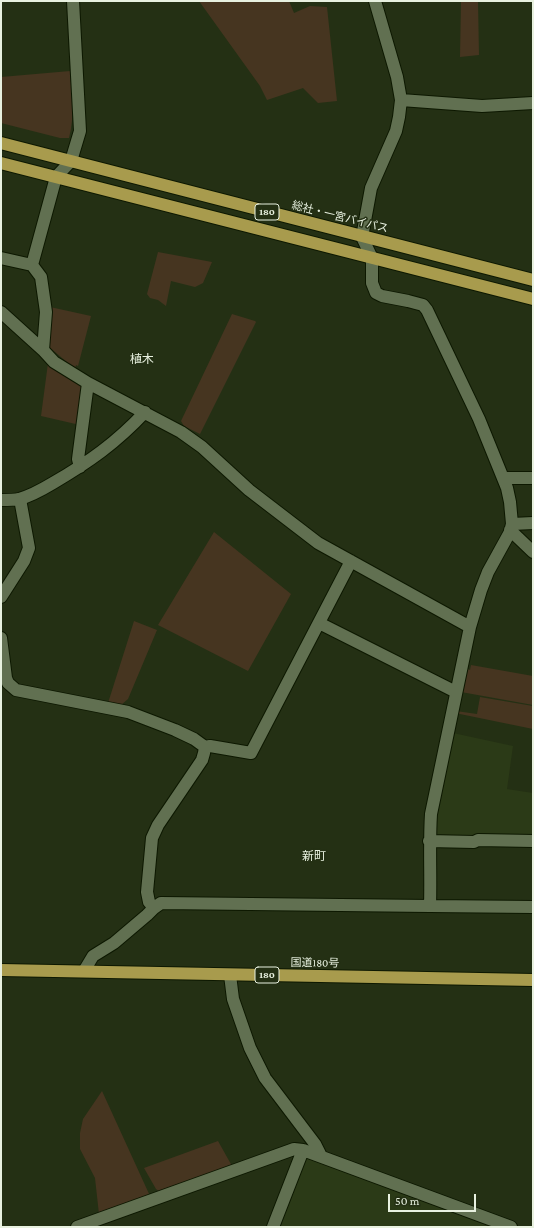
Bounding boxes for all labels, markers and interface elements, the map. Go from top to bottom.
street label: 総社・一宮バイパス [290,199,390,235]
road number: 180 [255,204,279,220]
district label: 植木 [130,352,154,366]
district label: 新町 [302,849,326,863]
street label: 国道180号 [290,956,340,970]
road number: 180 [255,967,279,983]
scale bar [390,1186,478,1212]
text: 50 m [395,1194,419,1208]

